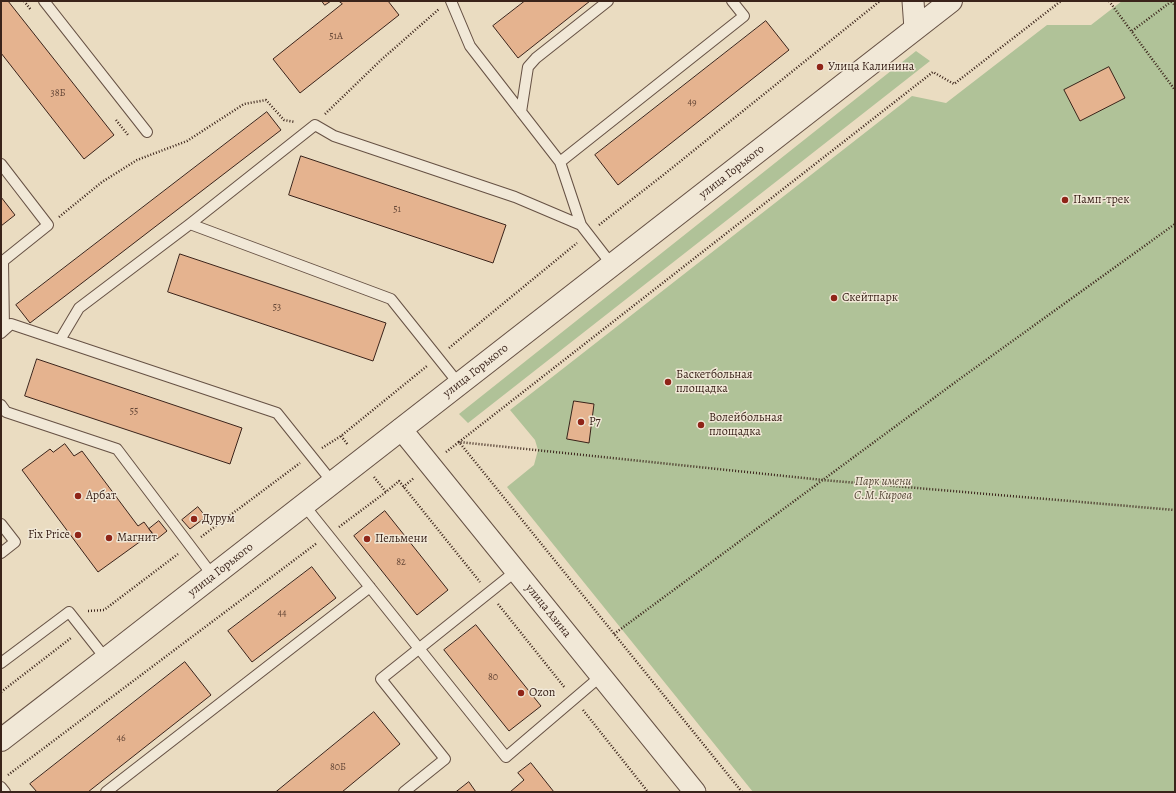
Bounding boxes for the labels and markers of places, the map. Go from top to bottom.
place label: Улица Калинина [828,60,914,74]
marker: Улица Калинина [815,62,825,72]
place label: Памп-трек [1073,193,1130,207]
marker: Памп-трек [1060,195,1070,205]
place label: Скейтпарк [842,291,898,305]
marker: Скейтпарк [829,293,839,303]
place label: Баскетбольная площадка [676,368,753,396]
marker: Баскетбольная площадка [663,377,673,387]
place label: Волейбольная площадка [709,411,782,439]
place label: Р7 [589,415,601,429]
marker: Р7 [576,417,586,427]
marker: Волейбольная площадка [696,420,706,430]
place label: Арбат [86,489,116,503]
marker: Арбат [73,491,83,501]
place label: Дурум [202,512,235,526]
marker: Дурум [189,514,199,524]
place label: Fix Price [28,528,70,542]
marker: Fix Price [73,530,83,540]
place label: Магнит [117,531,157,545]
place label: Пельмени [375,532,427,546]
marker: Магнит [104,533,114,543]
marker: Пельмени [362,534,372,544]
place label: Ozon [529,686,555,700]
marker: Ozon [516,688,526,698]

